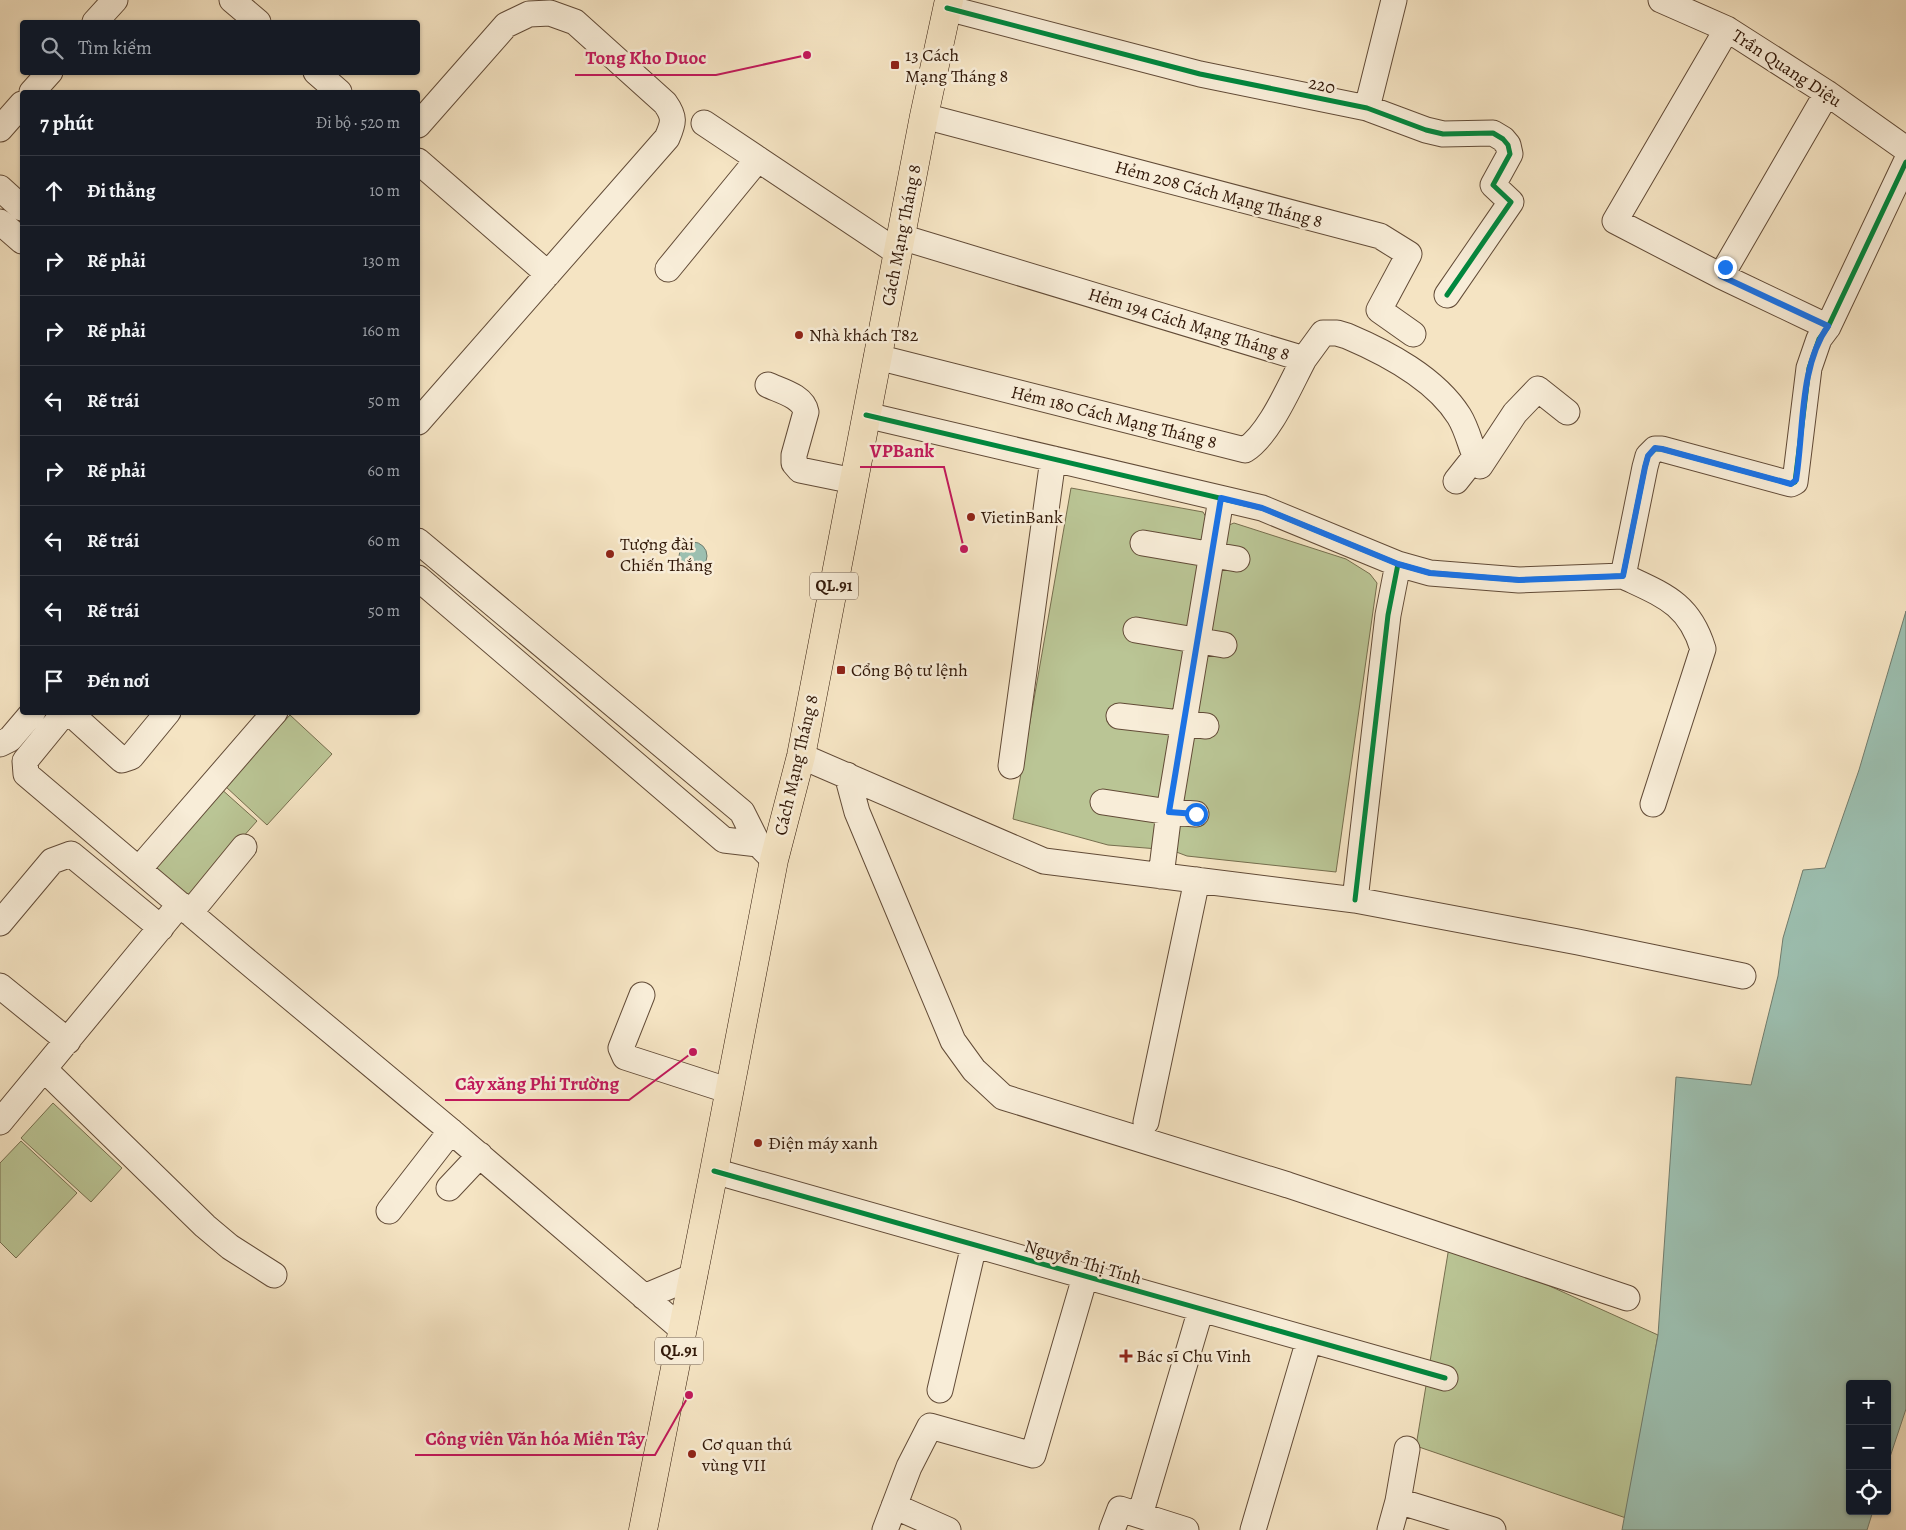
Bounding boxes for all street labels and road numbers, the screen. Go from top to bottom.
street label: Trần Quang Diệu [1727,23,1847,113]
street label: 220 [1306,70,1338,100]
street label: Hẻm 208 Cách Mạng Tháng 8 [1113,155,1325,233]
street label: Cách Mạng Tháng 8 [876,162,926,308]
street label: Hẻm 194 Cách Mạng Tháng 8 [1085,282,1293,366]
street label: Hẻm 180 Cách Mạng Tháng 8 [1008,380,1220,454]
road number: QL.91 [810,572,858,600]
street label: Cách Mạng Tháng 8 [768,692,824,838]
street label: Nguyễn Thị Tính [1022,1234,1145,1290]
road number: QL.91 [655,1338,703,1364]

